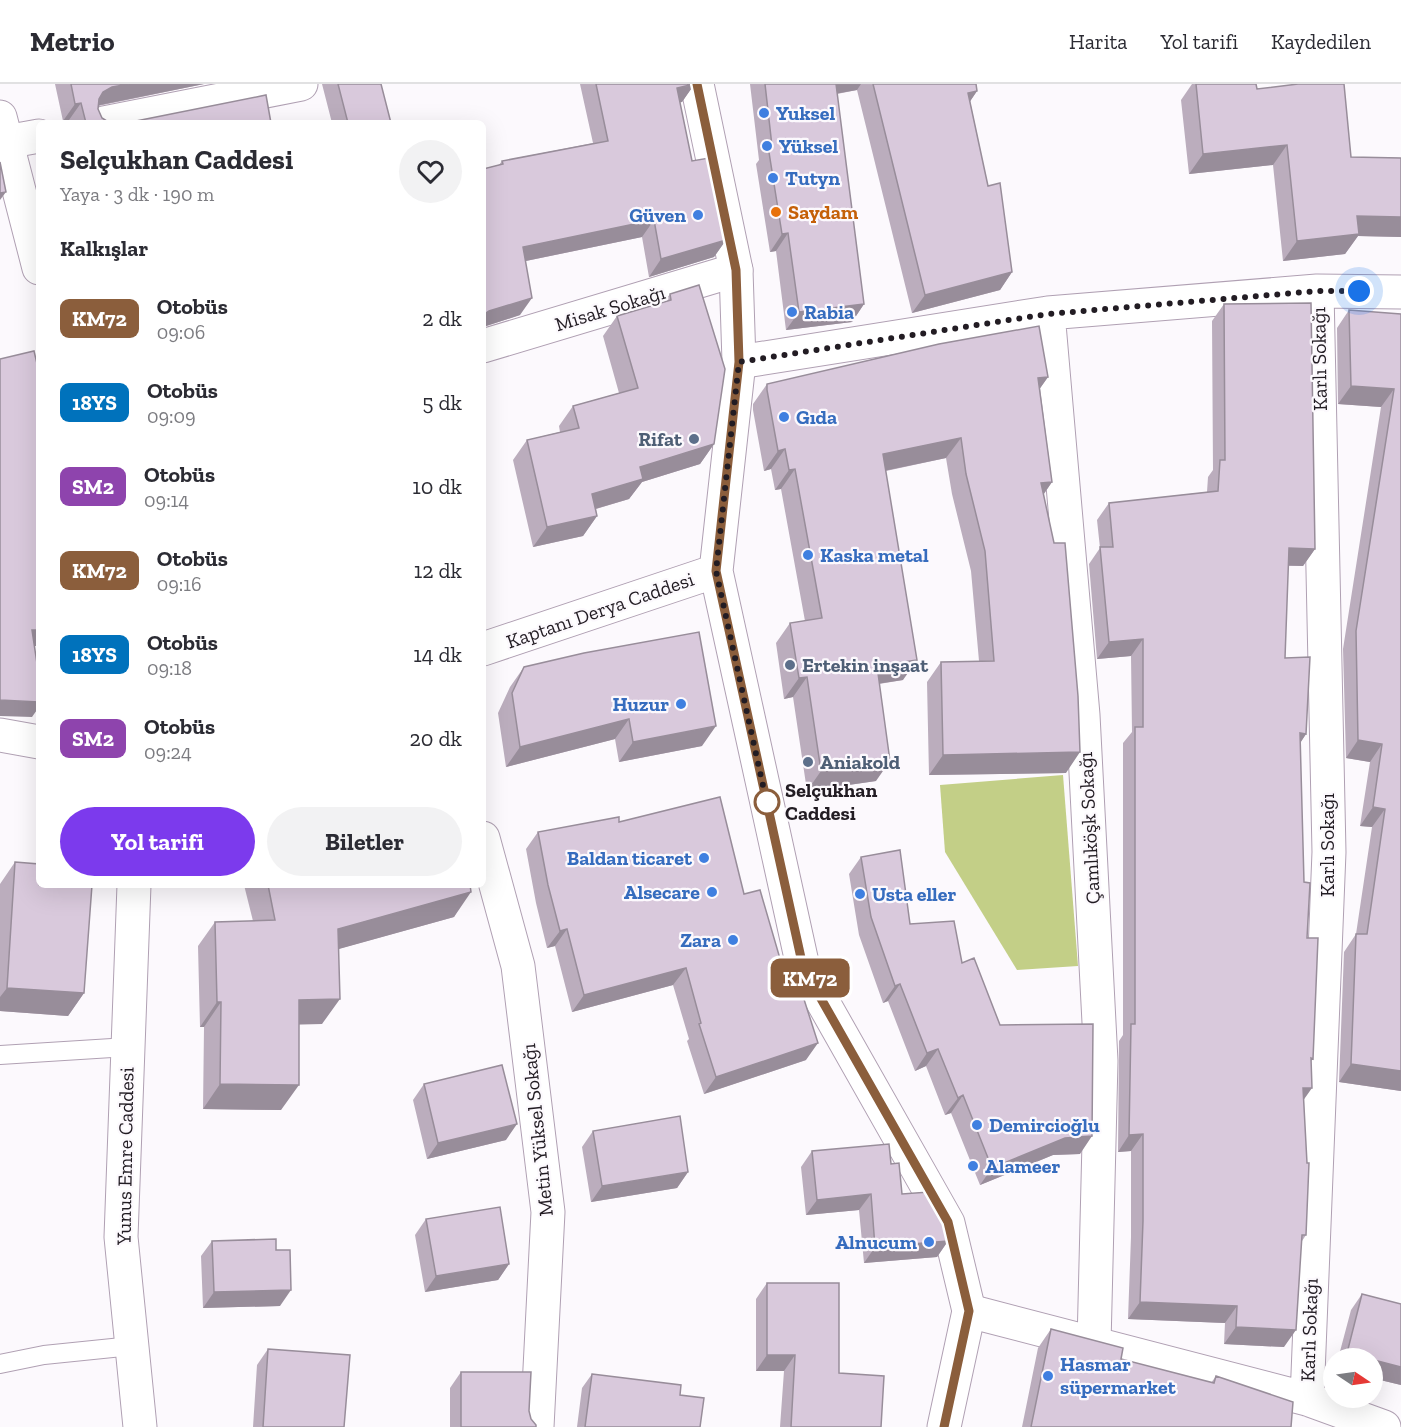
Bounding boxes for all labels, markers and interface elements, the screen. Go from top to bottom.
text: Metrio [30,25,115,58]
text: Harita [1069,29,1127,54]
text: Yol tarifi [1160,29,1238,54]
text: Kaydedilen [1271,29,1371,54]
place label: Yuksel [776,101,835,125]
marker: Yuksel [757,106,771,120]
place label: Yüksel [779,134,838,158]
marker: Yüksel [760,139,774,153]
button: heart [399,140,462,203]
text: Selçukhan Caddesi [60,143,293,176]
place label: Tutyn [785,166,840,190]
marker: Tutyn [766,171,780,185]
text: Yaya · 3 dk · 190 m [60,182,214,206]
place label: Saydam [788,200,859,224]
place label: Güven [629,203,686,227]
marker: Saydam [769,205,783,219]
marker: Güven [691,208,705,222]
text: Kalkışlar [60,235,148,262]
your location [1344,276,1374,306]
street label: Misak Sokağı [552,280,668,336]
text: Otobüs [157,293,228,320]
place label: Rabia [804,300,854,324]
text: 2 dk [422,305,462,332]
marker: Rabia [785,305,799,319]
text: KM72 [72,306,127,331]
street label: Karlı Sokağı [1306,307,1332,411]
text: 09:06 [157,320,206,344]
text: Otobüs [147,377,218,404]
text: 5 dk [422,389,462,416]
text: 18YS [72,390,117,415]
text: 09:09 [147,404,196,428]
place label: Gıda [796,405,837,429]
marker: Gıda [777,410,791,424]
place label: Rifat [638,427,683,451]
marker: Rifat [687,432,701,446]
text: Otobüs [144,461,215,488]
text: 10 dk [412,473,462,500]
text: SM2 [72,474,114,499]
text: 09:14 [144,488,189,512]
place label: Kaska metal [820,543,929,567]
text: Otobüs [157,545,228,572]
marker: Kaska metal [801,548,815,562]
text: 12 dk [414,557,462,584]
text: KM72 [72,558,127,583]
street label: Kaptanı Derya Caddesi [503,566,697,653]
text: 09:16 [157,572,202,596]
text: Otobüs [147,629,218,656]
text: 14 dk [413,641,462,668]
text: 18YS [72,642,117,667]
place label: Ertekin inşaat [802,653,929,677]
text: 09:18 [147,656,192,680]
marker: Ertekin inşaat [783,658,797,672]
place label: Huzur [612,692,669,716]
marker: Huzur [674,697,688,711]
text: Otobüs [144,713,215,740]
text: 20 dk [409,725,462,752]
text: SM2 [72,726,114,751]
text: 09:24 [144,740,192,764]
place label: Aniakold [820,750,901,774]
street label: Çamlıköşk Sokağı [1073,751,1105,905]
marker: Aniakold [801,755,815,769]
place label: Selçukhan Caddesi [785,778,877,825]
marker: Selçukhan Caddesi [754,789,780,815]
street label: Karlı Sokağı [1315,793,1339,897]
button: Yol tarifi [60,807,255,876]
button: Biletler [267,807,462,876]
place label: Baldan ticaret [567,846,693,870]
marker: Baldan ticaret [697,851,711,865]
place label: Alsecare [624,880,700,904]
place label: Usta eller [872,882,956,906]
marker: Alsecare [705,885,719,899]
marker: Usta eller [853,887,867,901]
place label: Zara [680,928,721,952]
marker: Zara [726,933,740,947]
line badge: KM72 [768,958,852,998]
text: KM72 [783,966,837,991]
street label: Metin Yüksel Sokağı [516,1042,558,1217]
street label: Yunus Emre Caddesi [111,1066,139,1246]
place label: Demircioğlu [989,1113,1100,1137]
marker: Demircioğlu [970,1118,984,1132]
place label: Alameer [985,1154,1060,1178]
marker: Alameer [966,1159,980,1173]
place label: Alnucum [835,1230,917,1254]
marker: Alnucum [922,1235,936,1249]
street label: Karlı Sokağı [1295,1277,1323,1382]
north arrow [1323,1348,1383,1408]
map controls [1323,1348,1383,1408]
place label: Hasmar süpermarket [1060,1352,1177,1399]
marker: Hasmar süpermarket [1041,1369,1055,1383]

